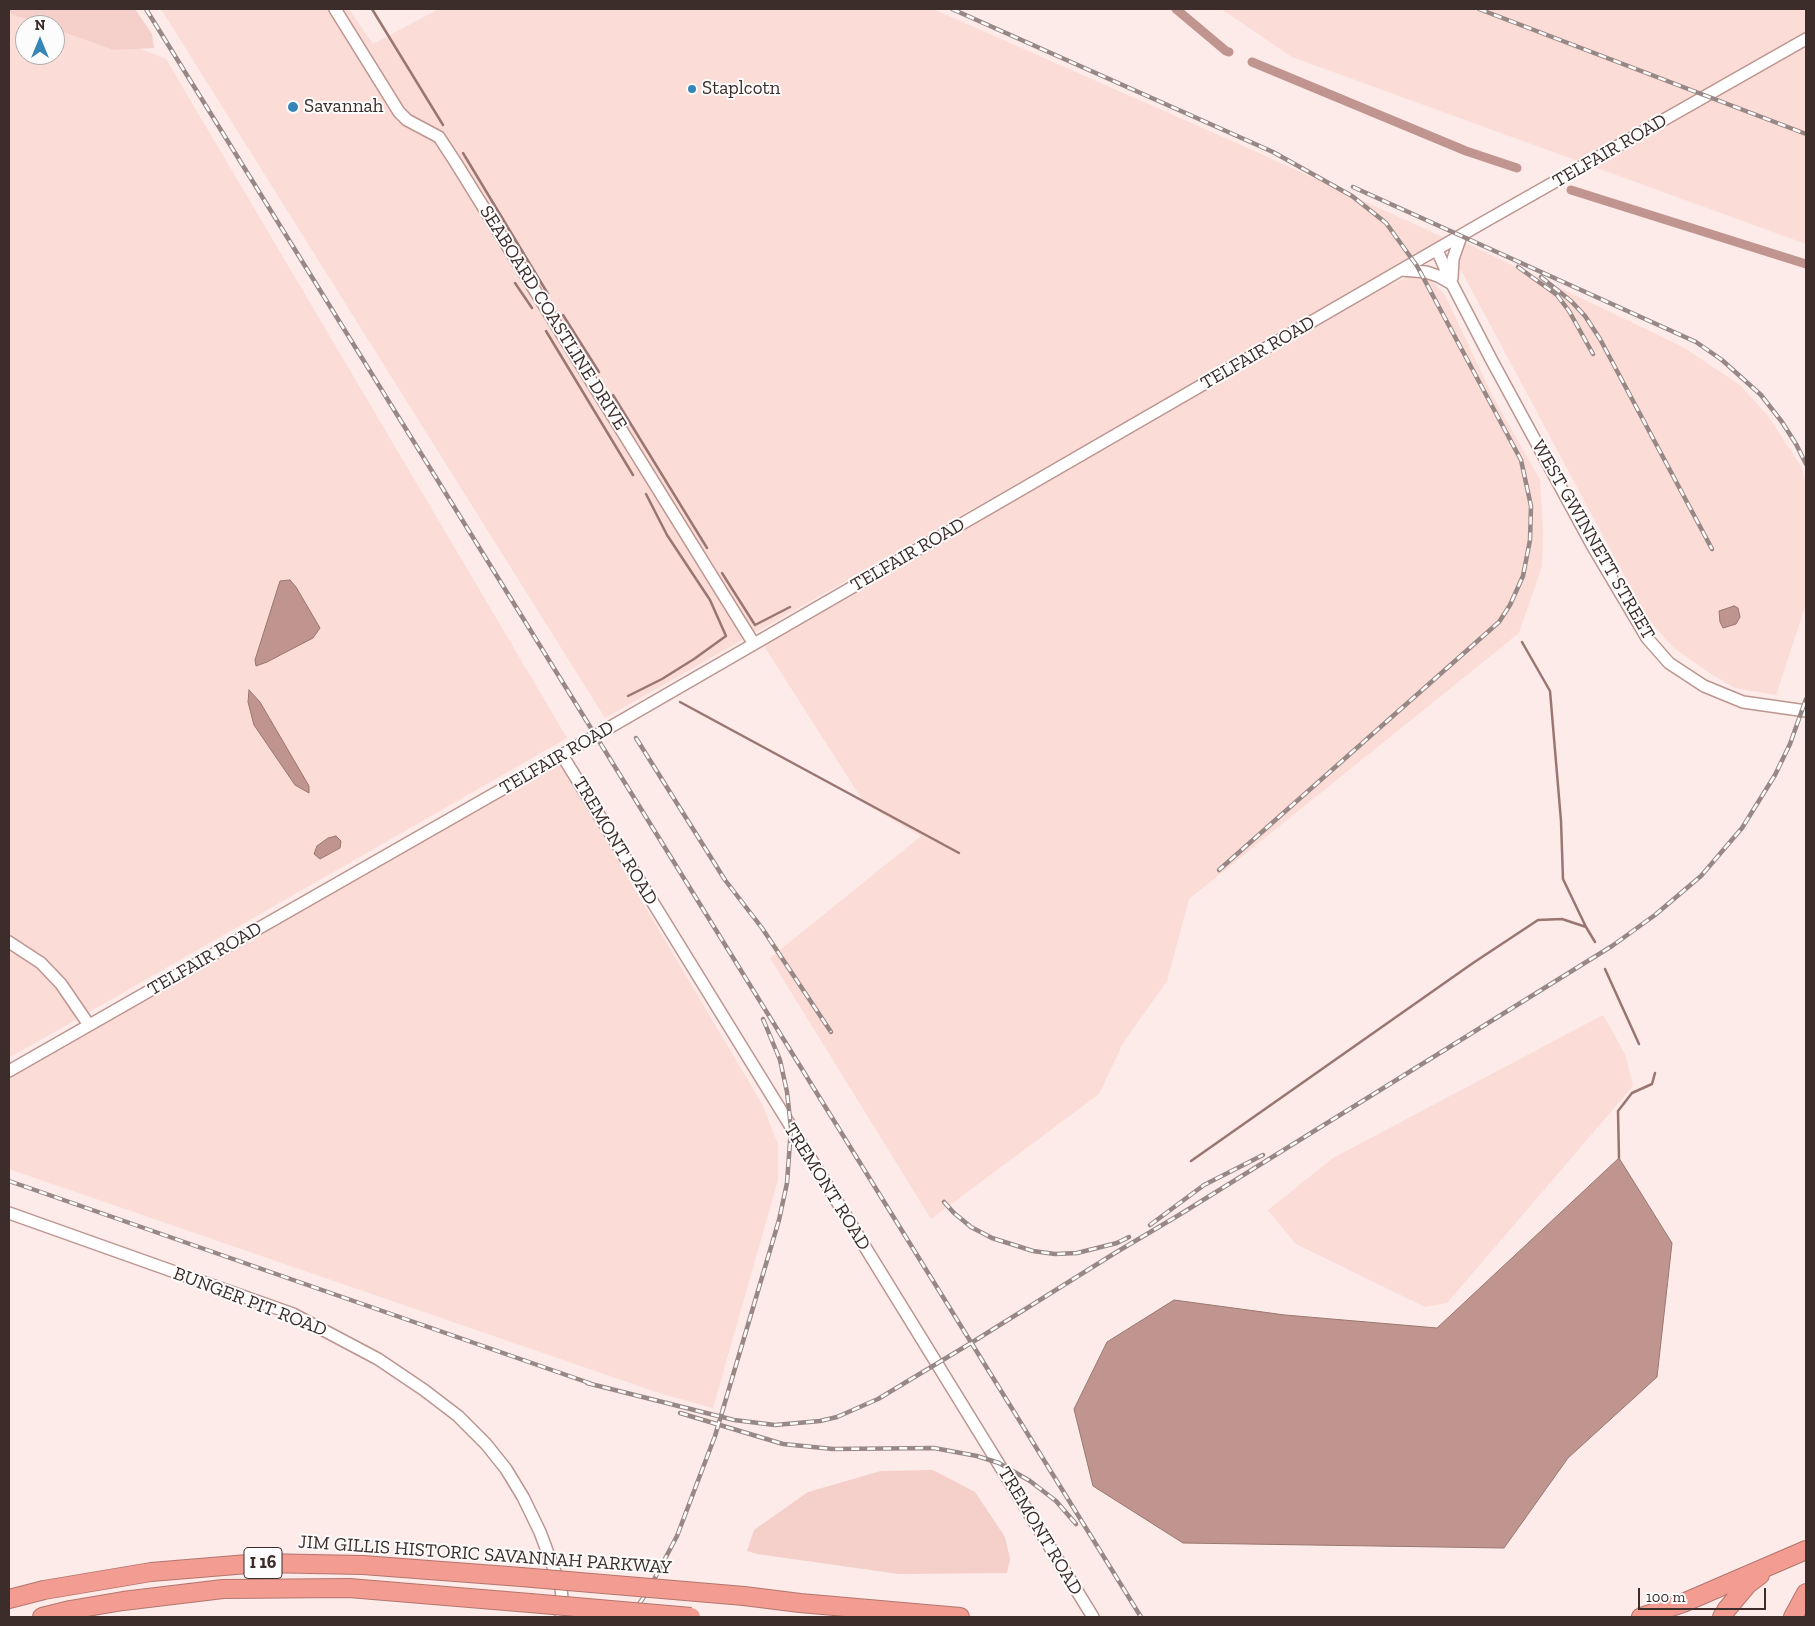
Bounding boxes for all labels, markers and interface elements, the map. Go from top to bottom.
north arrow [15,15,65,65]
text: N [35,17,45,34]
place label: Staplcotn [702,78,780,100]
marker: Staplcotn [686,83,698,95]
place label: Savannah [304,96,383,118]
marker: Savannah [286,100,300,114]
street label: TELFAIR ROAD [1549,109,1671,193]
street label: SEABOARD COASTLINE DRIVE [474,202,632,434]
street label: TELFAIR ROAD [1197,311,1319,395]
street label: WEST GWINNETT STREET [1526,436,1660,644]
street label: TELFAIR ROAD [847,513,969,597]
street label: TELFAIR ROAD [496,716,618,800]
street label: TREMONT ROAD [568,773,662,909]
street label: TELFAIR ROAD [144,917,266,1001]
street label: TREMONT ROAD [779,1119,875,1255]
street label: BUNGER PIT ROAD [170,1262,330,1342]
street label: TREMONT ROAD [993,1463,1087,1599]
street label: JIM GILLIS HISTORIC SAVANNAH PARKWAY [297,1531,673,1579]
road number: I 16 [244,1548,282,1579]
scale bar [1640,1578,1768,1610]
text: 100 m [1646,1588,1685,1606]

